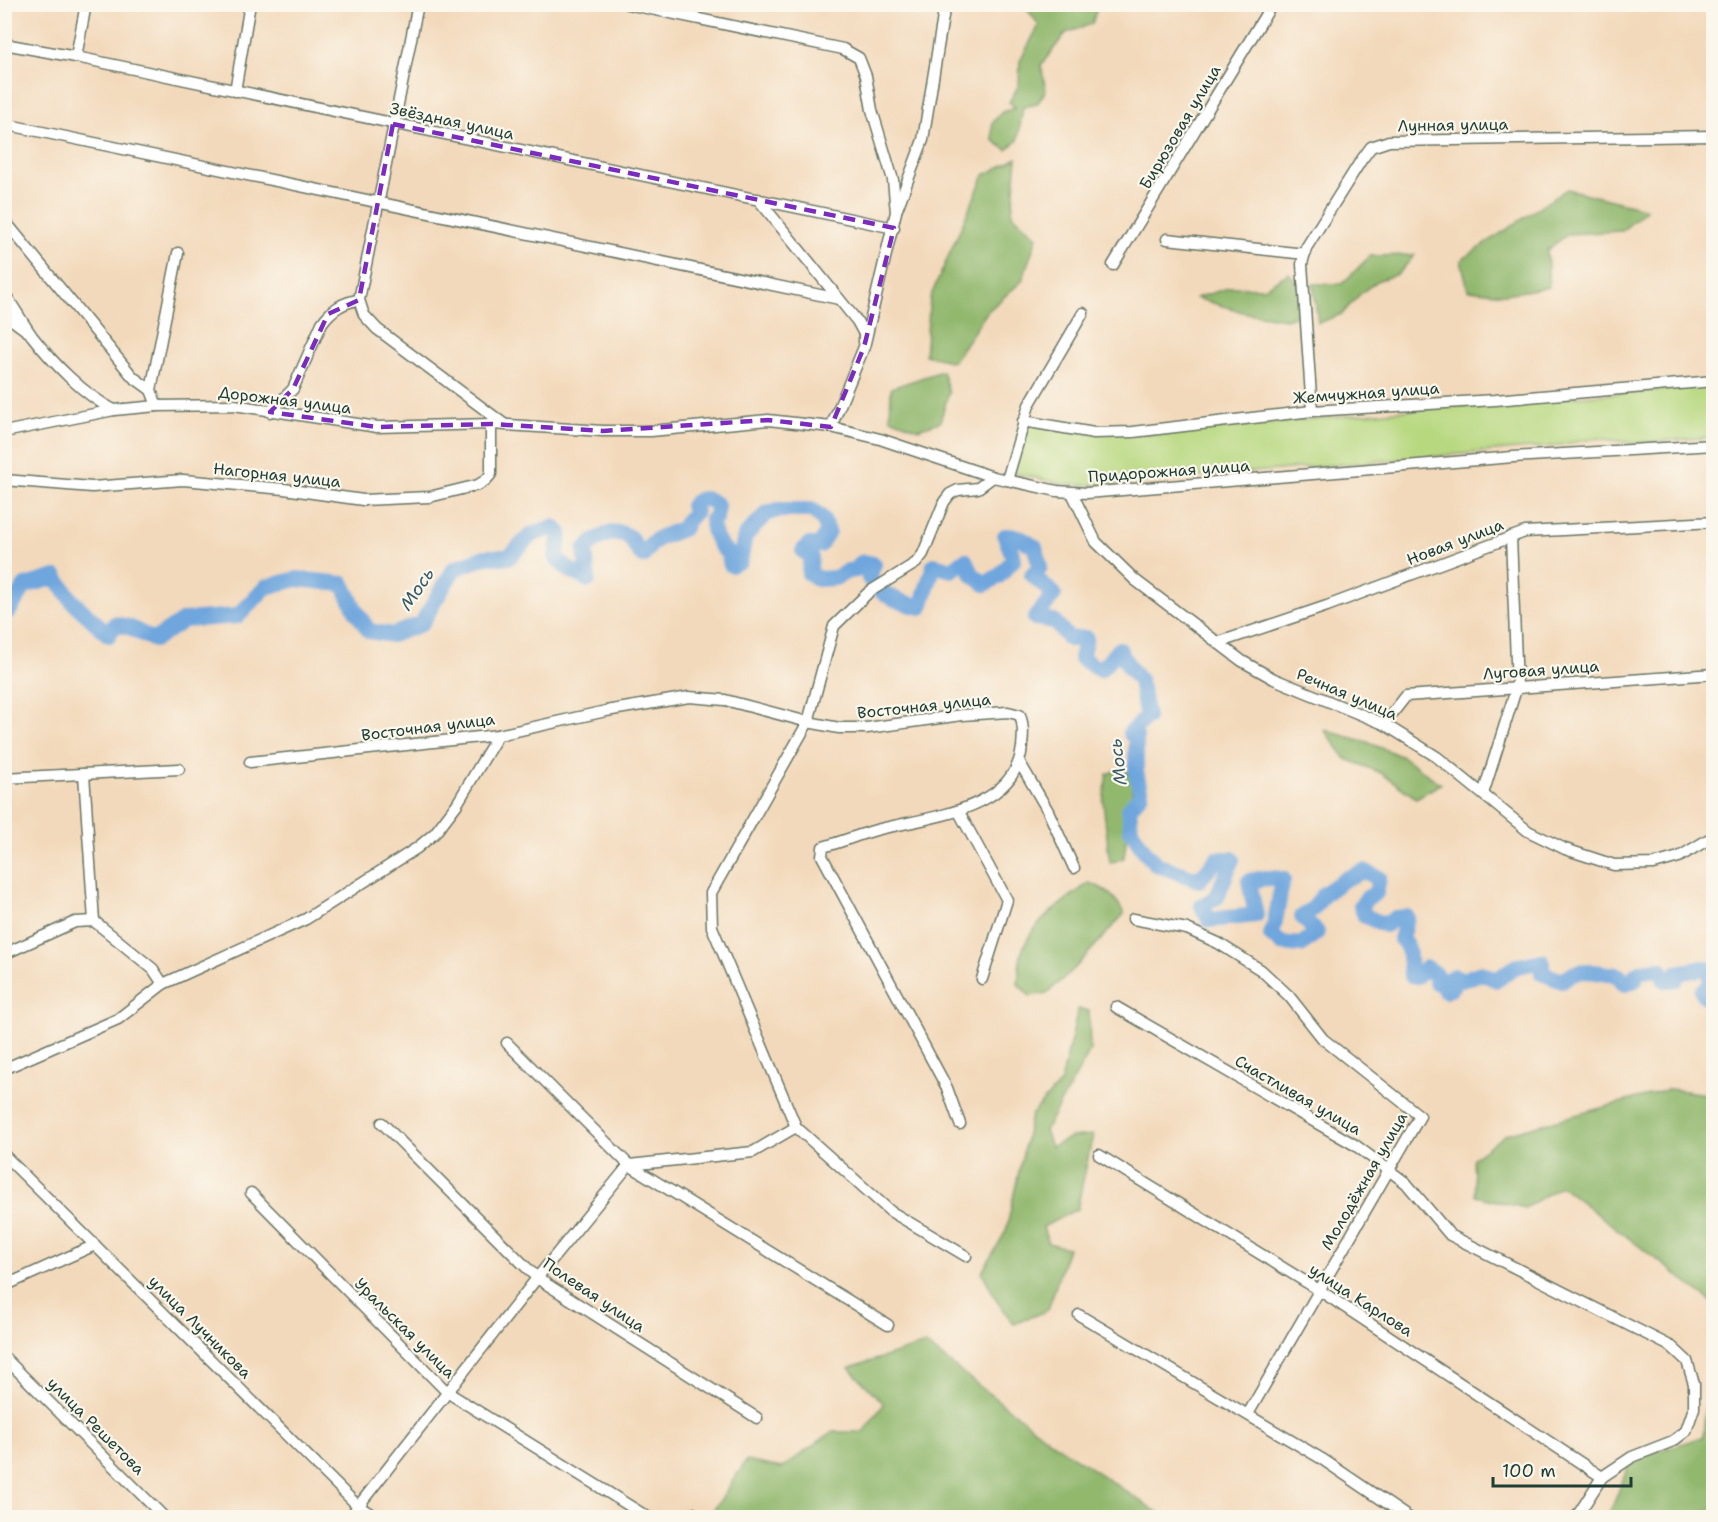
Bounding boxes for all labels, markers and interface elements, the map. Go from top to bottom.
street label: Бирюзовая улица [1135,61,1225,193]
street label: Звёздная улица [388,98,516,144]
street label: Лунная улица [1397,114,1509,136]
street label: Жемчужная улица [1292,377,1440,409]
street label: Дорожная улица [217,381,353,419]
street label: Придорожная улица [1087,455,1251,487]
street label: Нагорная улица [212,458,342,492]
street label: Новая улица [1404,514,1506,570]
water label: Мось [394,563,440,615]
street label: Луговая улица [1482,655,1600,685]
street label: Речная улица [1293,663,1401,725]
street label: Восточная улица [856,689,992,723]
street label: Восточная улица [360,708,496,746]
water label: Мось [1103,737,1133,787]
street label: Счастливая улица [1231,1050,1365,1140]
street label: Молодёжная улица [1316,1108,1412,1254]
street label: Полевая улица [539,1253,649,1337]
street label: улица Карлова [1305,1259,1417,1341]
street label: улица Лучникова [144,1271,256,1383]
street label: Уральская улица [350,1273,460,1383]
street label: улица Решетова [43,1373,149,1479]
scale bar [1493,1450,1631,1488]
text: 100 m [1502,1459,1556,1483]

